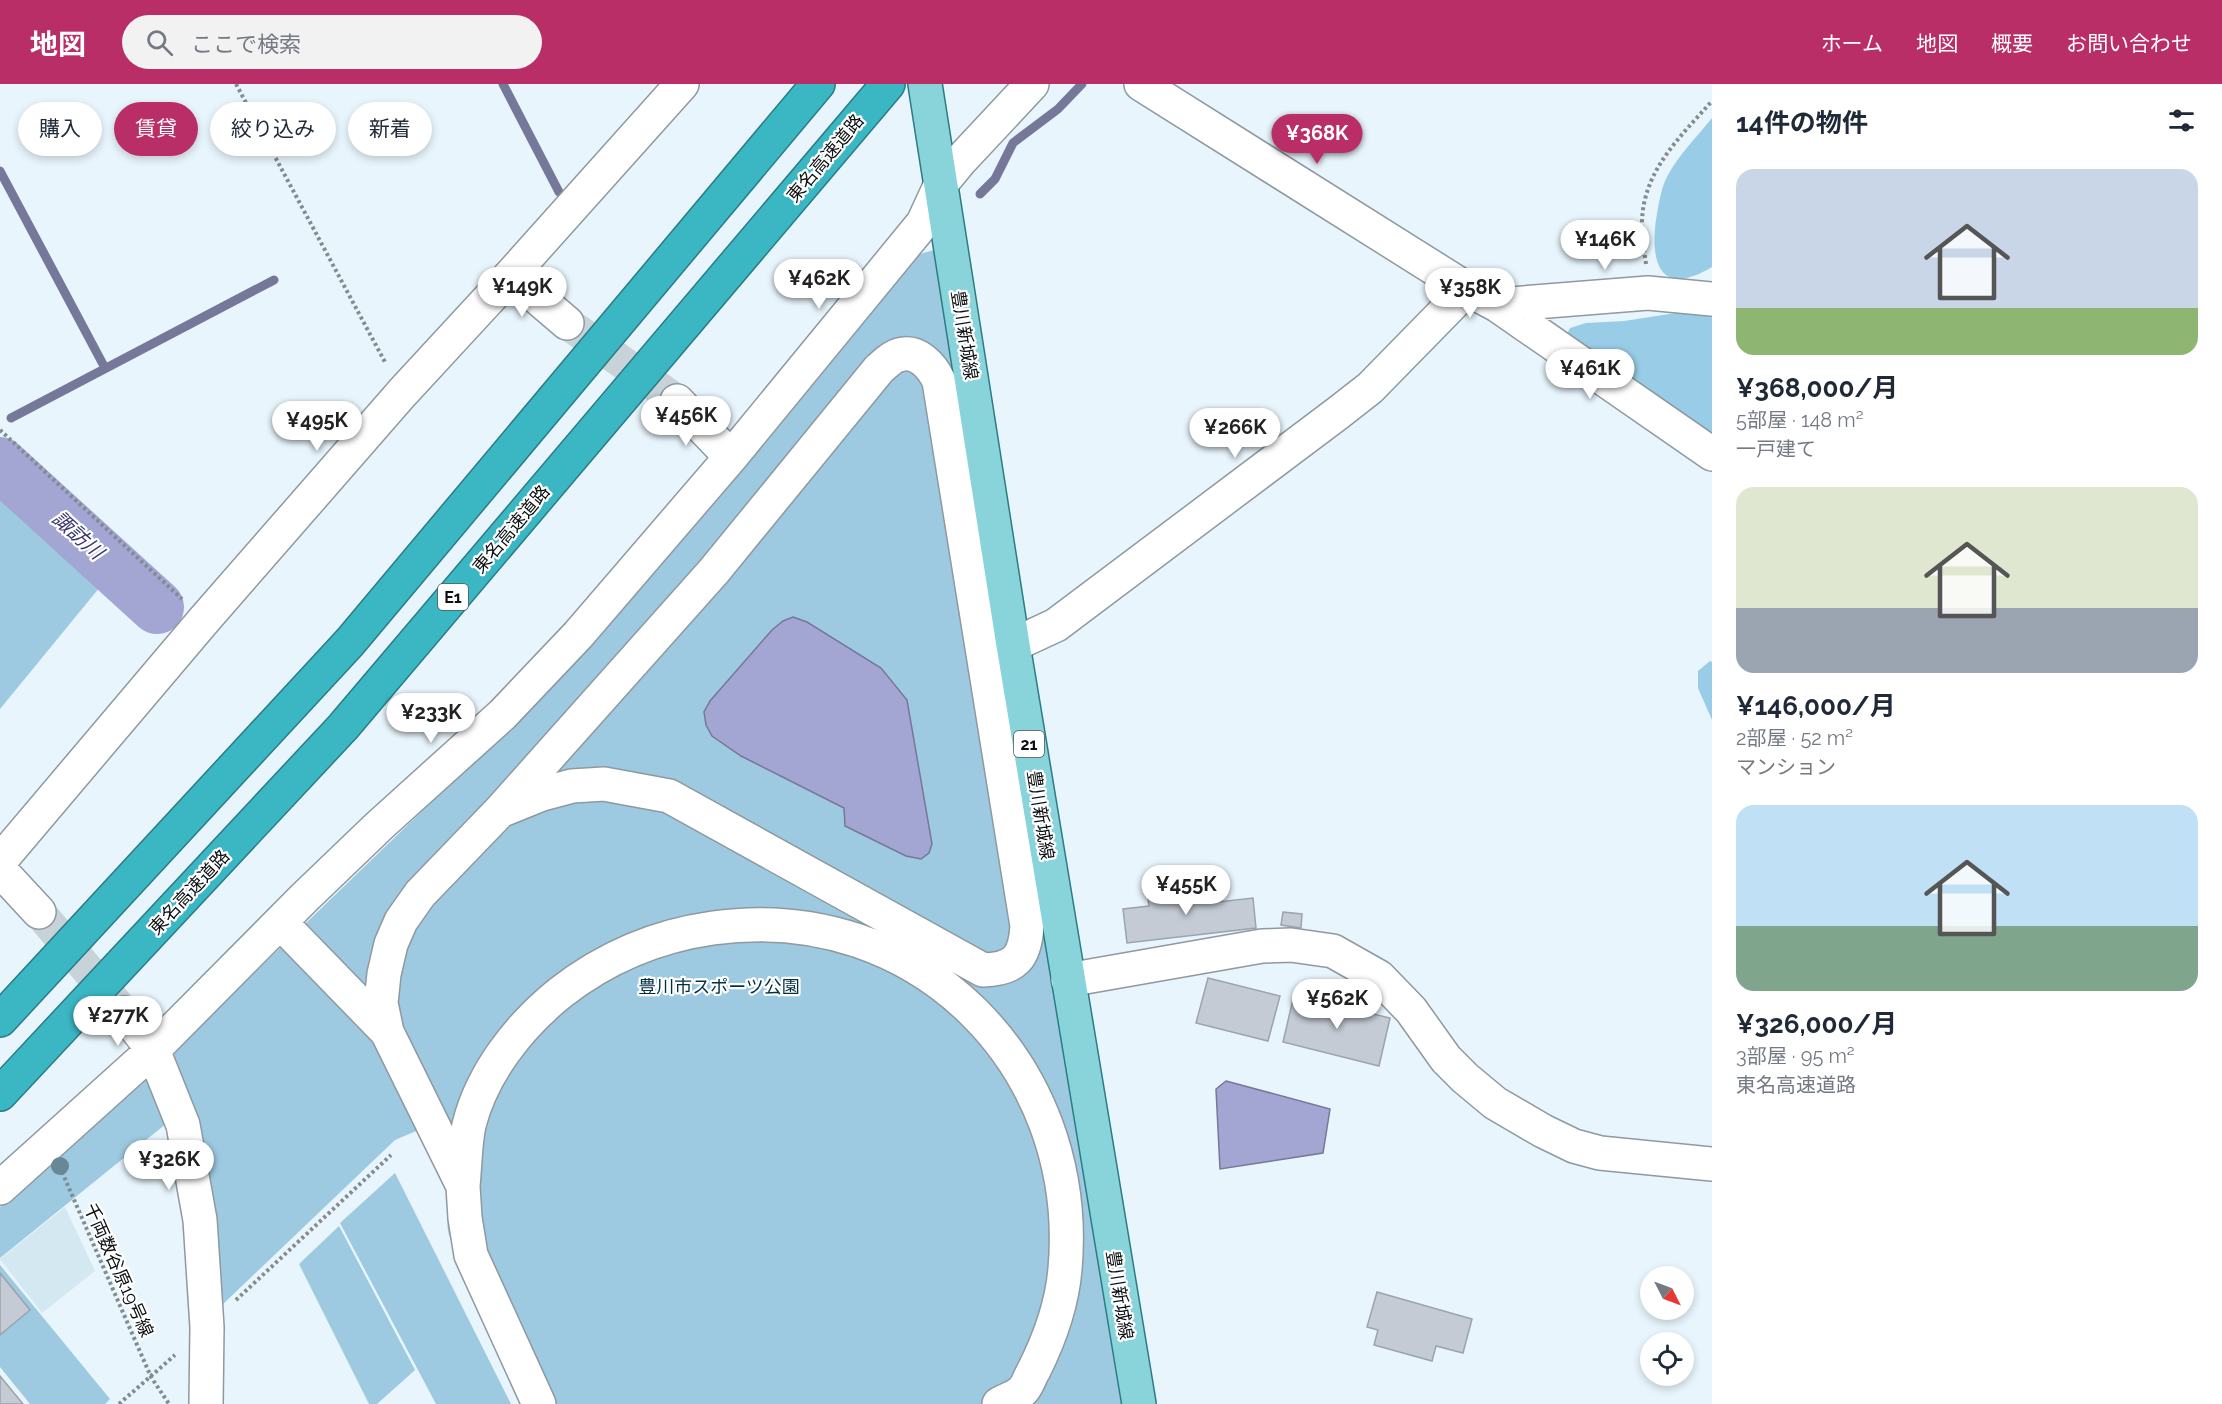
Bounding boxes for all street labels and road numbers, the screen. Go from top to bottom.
street label: 東名高速道路 [782,110,868,206]
street label: 豊川新城線 [948,289,982,381]
street label: 東名高速道路 [468,481,554,577]
road number: E1 [438,584,468,610]
road number: 21 [1014,731,1044,757]
street label: 豊川新城線 [1024,769,1058,861]
street label: 東名高速道路 [144,845,234,939]
street label: 千両数谷原19号線 [80,1200,158,1340]
street label: 豊川新城線 [1103,1249,1137,1341]

